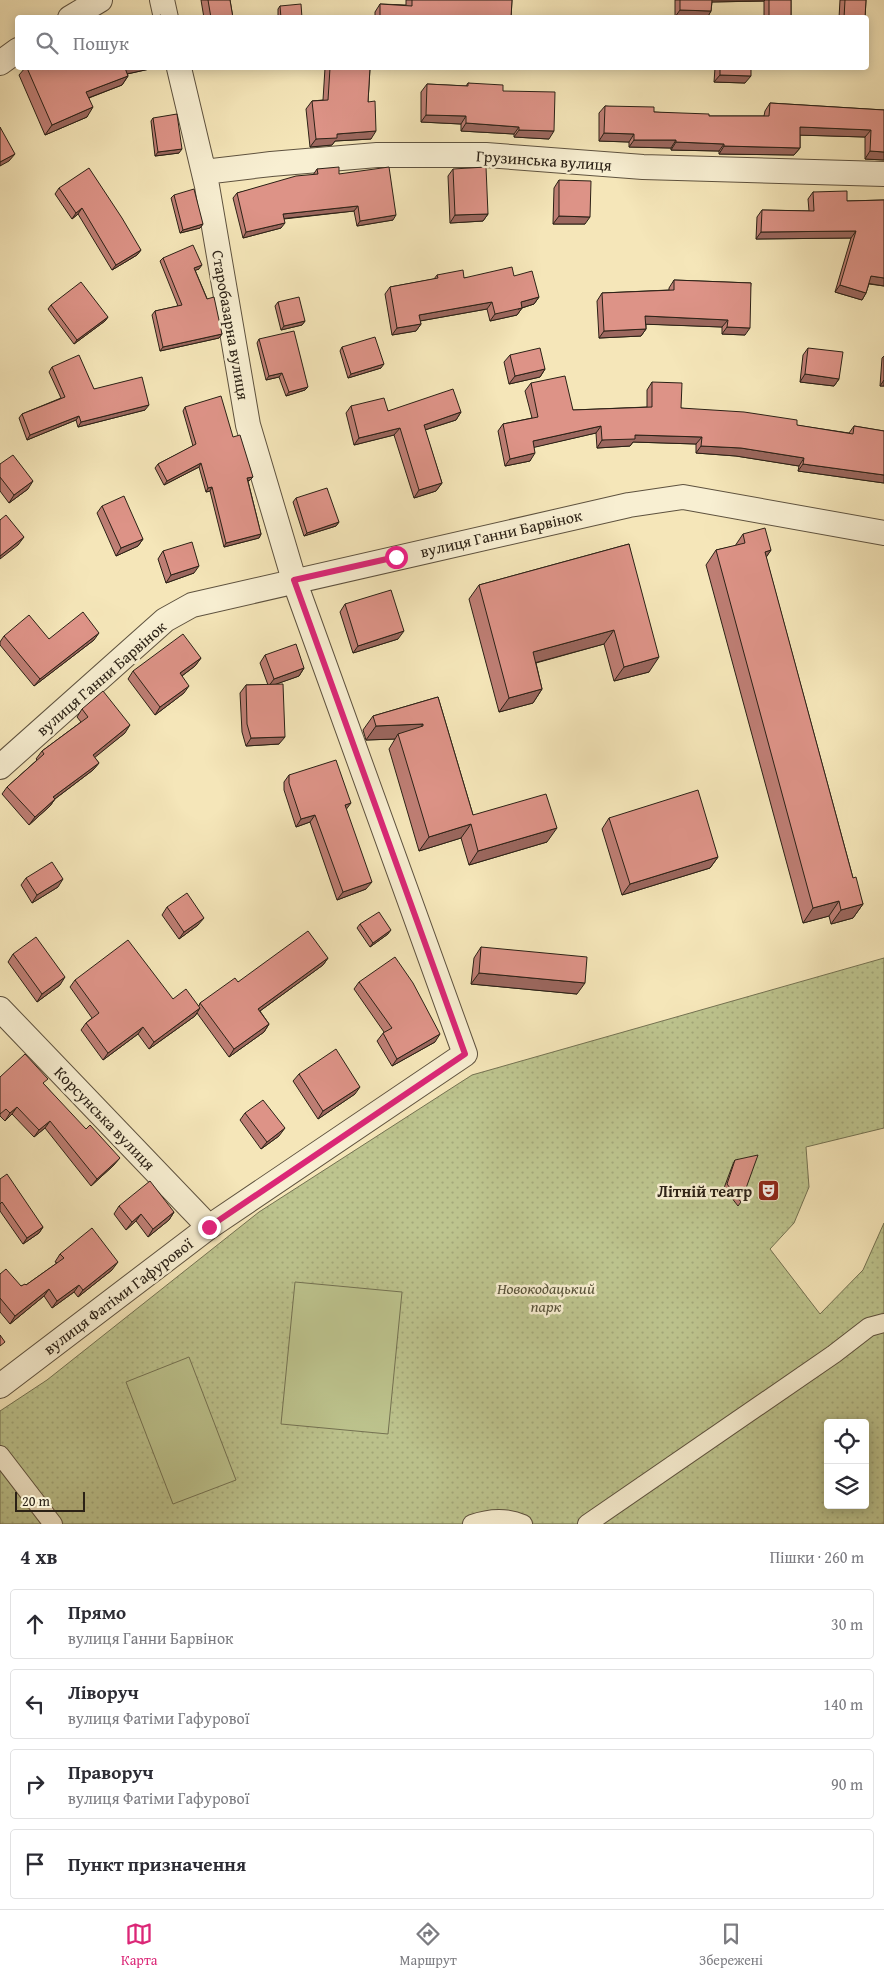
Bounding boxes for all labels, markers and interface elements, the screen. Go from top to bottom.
search box [15,15,869,70]
icon: search [33,29,61,57]
text: Пошук [73,29,129,57]
street label: Грузинська вулиця [475,143,613,177]
street label: Старобазарна вулиця [206,248,256,402]
street label: вулиця Ганни Барвінок [418,503,585,563]
route start [385,546,408,569]
street label: вулиця Ганни Барвінок [31,614,172,741]
street label: Корсунська вулиця [49,1060,161,1176]
place label: Лiтнiй театр [657,1179,752,1203]
theatre icon: Лiтнiй театр [756,1179,780,1203]
route end [198,1216,221,1239]
street label: вулиця Фатіми Гафурової [38,1232,198,1360]
park label: Новокодацький парк [497,1276,595,1318]
map controls [824,1419,869,1509]
button: locate [824,1419,869,1464]
button: layers [824,1464,869,1509]
scale bar [15,1489,85,1512]
text: 20 m [22,1491,50,1511]
text: 4 хв [20,1541,58,1572]
text: Пішки · 260 m [770,1545,864,1569]
text: Прямо [68,1598,126,1626]
icon: ahead [21,1610,49,1638]
text: 30 m [831,1612,863,1636]
text: вулиця Ганни Барвінок [68,1626,233,1650]
text: Ліворуч [68,1678,139,1706]
icon: left [21,1690,49,1718]
text: 140 m [823,1692,863,1716]
text: вулиця Фатіми Гафурової [68,1706,250,1730]
text: Праворуч [68,1758,153,1786]
icon: right [21,1770,49,1798]
text: 90 m [831,1772,863,1796]
text: вулиця Фатіми Гафурової [68,1786,250,1810]
icon: arrive [21,1850,49,1878]
text: Пункт призначення [68,1850,246,1878]
tab: Карта [121,1920,157,1970]
tab: Маршрут [399,1920,457,1970]
tab: Збережені [699,1920,763,1970]

